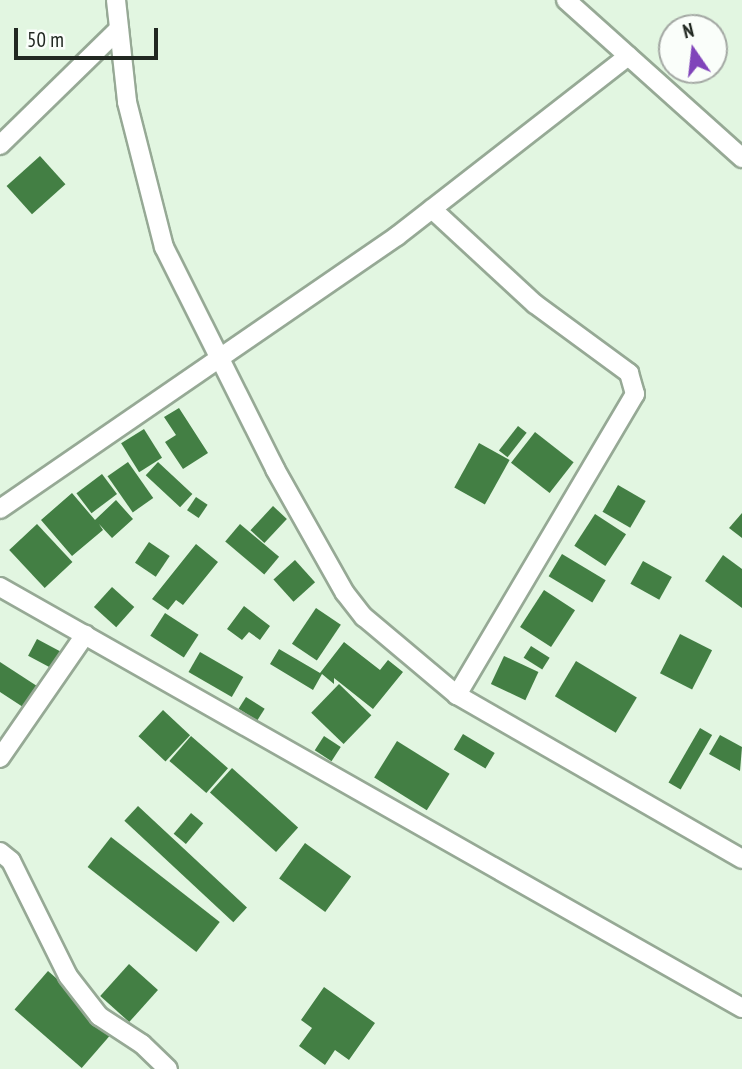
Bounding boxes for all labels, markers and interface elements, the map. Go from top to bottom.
scale bar [18,14,161,58]
north arrow [658,14,728,84]
text: N [681,18,696,43]
text: 50 m [27,26,64,53]

